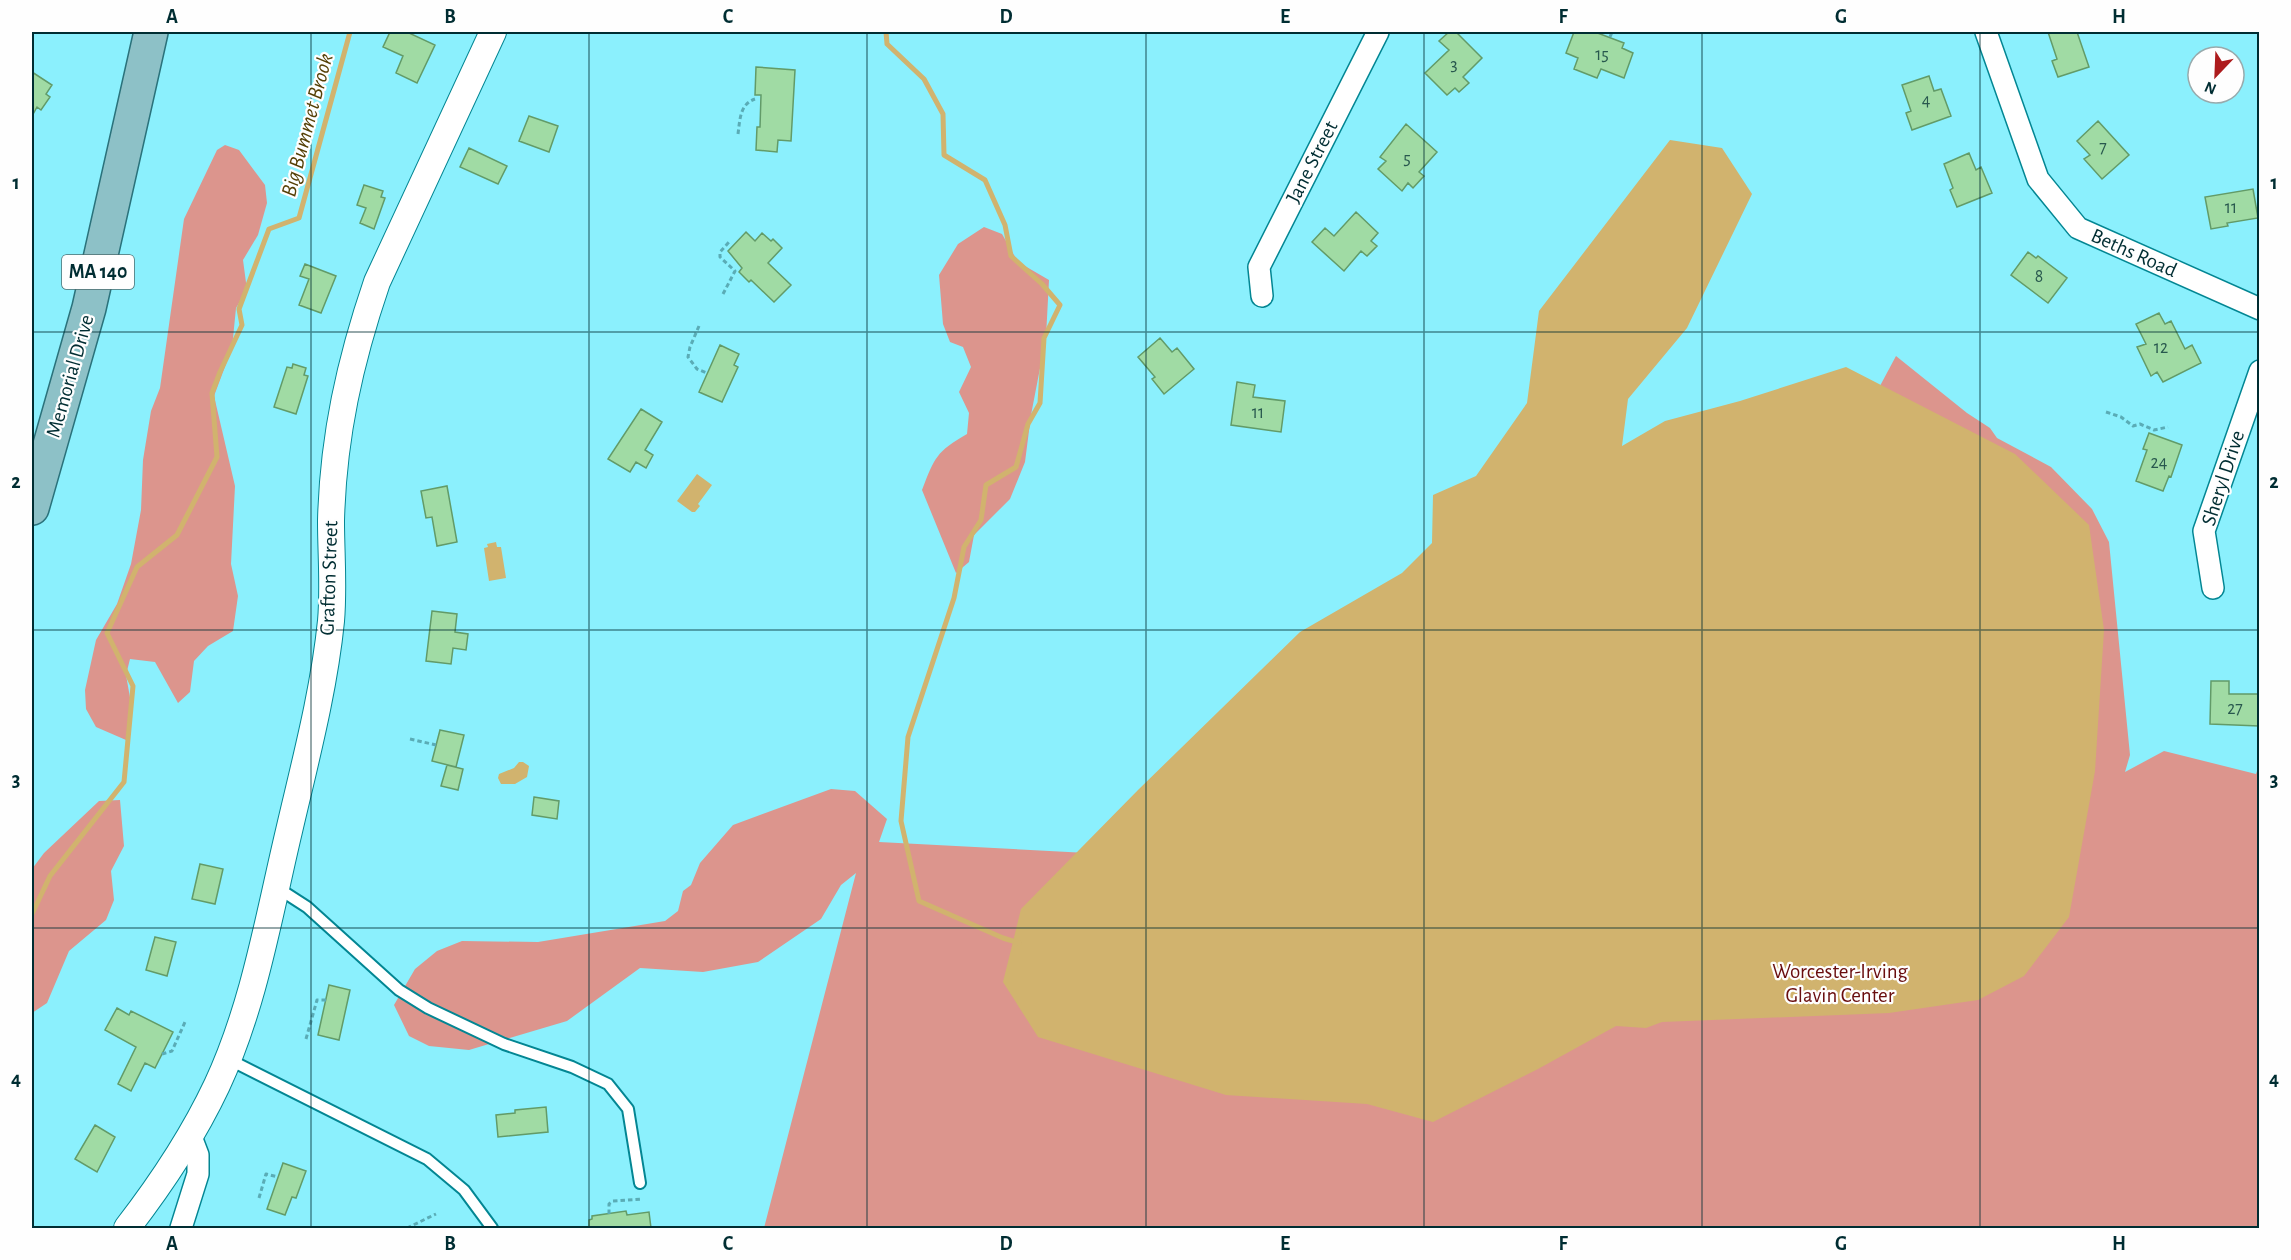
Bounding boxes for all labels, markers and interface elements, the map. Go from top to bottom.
text: A [166,7,178,27]
text: B [444,7,456,27]
text: C [723,7,734,27]
text: D [999,7,1013,27]
text: E [1280,7,1290,27]
text: F [1558,7,1568,27]
text: G [1835,7,1847,27]
text: H [2112,7,2126,27]
north arrow [2186,45,2246,105]
house number: 15 [1595,46,1609,64]
water label: Big Bummet Brook [277,51,337,199]
house number: 3 [1450,56,1458,74]
text: N [2202,78,2219,97]
house number: 4 [1922,92,1931,110]
street label: Jane Street [1282,117,1342,206]
house number: 7 [2099,139,2107,157]
house number: 5 [1403,150,1411,168]
text: 1 [12,173,20,193]
text: 1 [2270,173,2278,193]
house number: 11 [2225,199,2237,217]
street label: Beths Road [2088,225,2180,281]
road number: MA 140 [62,255,134,289]
house number: 8 [2035,268,2043,286]
street label: Memorial Drive [42,312,98,440]
house number: 12 [2154,339,2168,357]
house number: 11 [1252,404,1264,422]
street label: Sheryl Drive [2198,428,2248,528]
house number: 24 [2151,454,2168,472]
text: 2 [11,472,21,492]
text: 2 [2269,472,2279,492]
street label: Grafton Street [316,520,342,636]
house number: 27 [2227,700,2243,718]
text: 3 [12,770,20,790]
text: 3 [2270,770,2278,790]
park label: Worcester-Irving Glavin Center [1772,961,1909,1006]
text: 4 [11,1069,21,1089]
text: 4 [2269,1069,2279,1089]
text: A [166,1234,178,1254]
text: B [444,1234,456,1254]
text: C [723,1234,734,1254]
text: D [999,1234,1013,1254]
text: E [1280,1234,1290,1254]
text: F [1558,1234,1568,1254]
text: G [1835,1234,1847,1254]
text: H [2112,1234,2126,1254]

